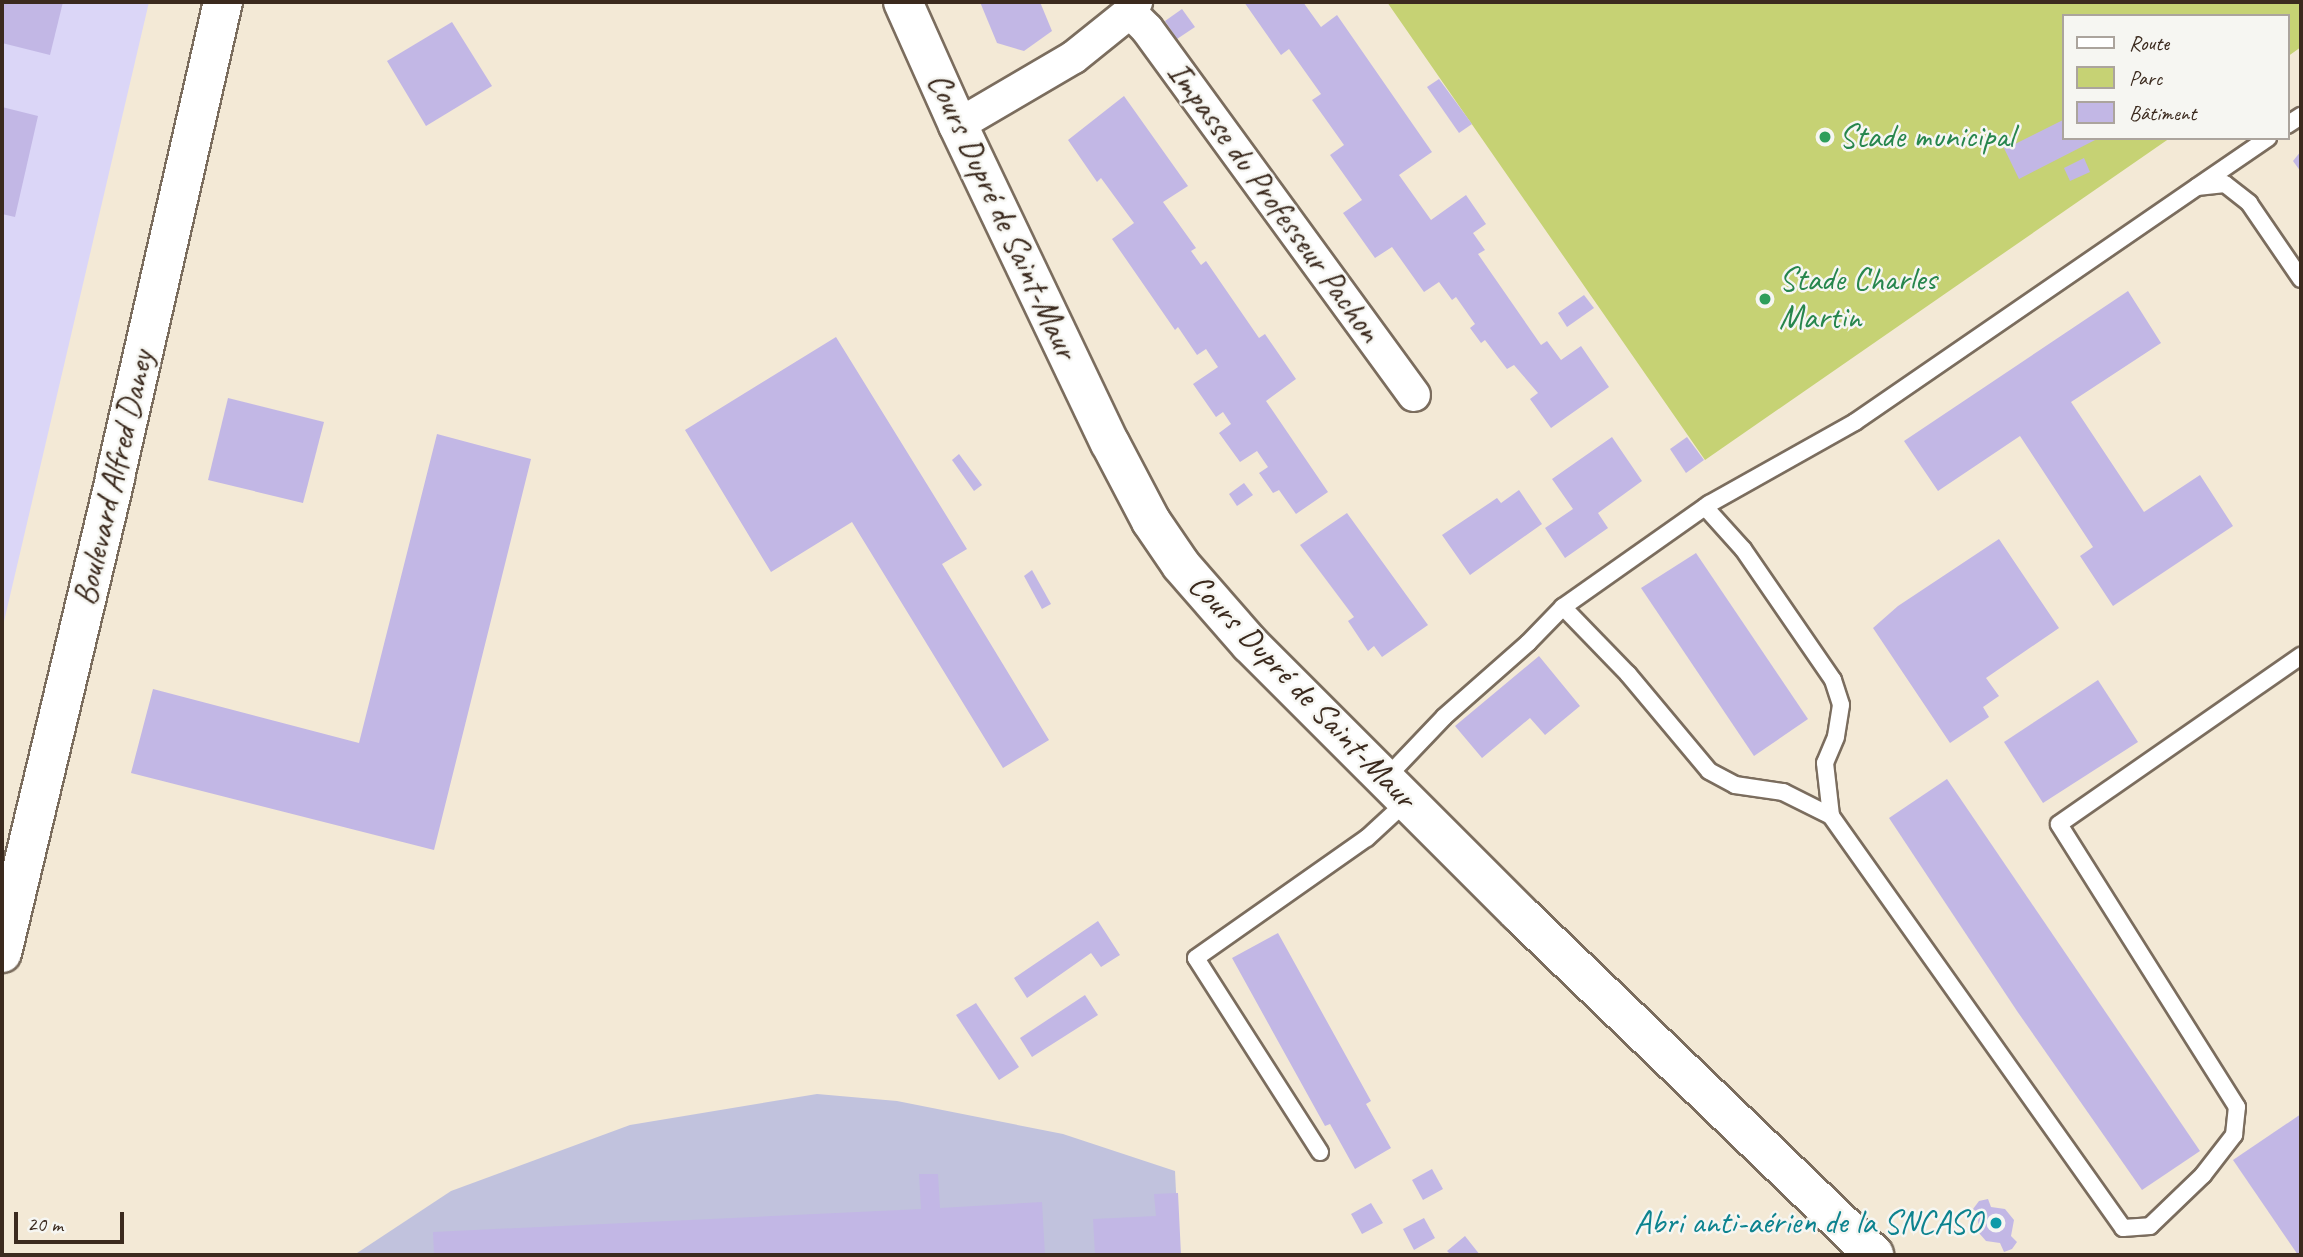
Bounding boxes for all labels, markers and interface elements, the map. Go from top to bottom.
legend [2062,14,2289,140]
text: Route [2129,30,2169,56]
street label: Impasse du Professeur Pachon [1158,53,1390,351]
text: Parc [2129,65,2162,91]
street label: Cours Dupré de Saint-Maur [918,66,1086,366]
text: Bâtiment [2129,100,2196,126]
place label: Stade municipal [1839,117,2015,157]
marker: Stade municipal [1817,129,1833,145]
place label: Stade Charles Martin [1779,260,1937,338]
marker: Stade Charles Martin [1757,291,1773,307]
street label: Boulevard Alfred Daney [65,346,163,610]
street label: Cours Dupré de Saint-Maur [1179,565,1425,817]
scale bar [18,1198,128,1242]
place label: Abri anti-aérien de la SNCASO [1633,1203,1982,1243]
text: 20 m [27,1211,63,1237]
marker: Abri anti-aérien de la SNCASO [1988,1215,2004,1231]

